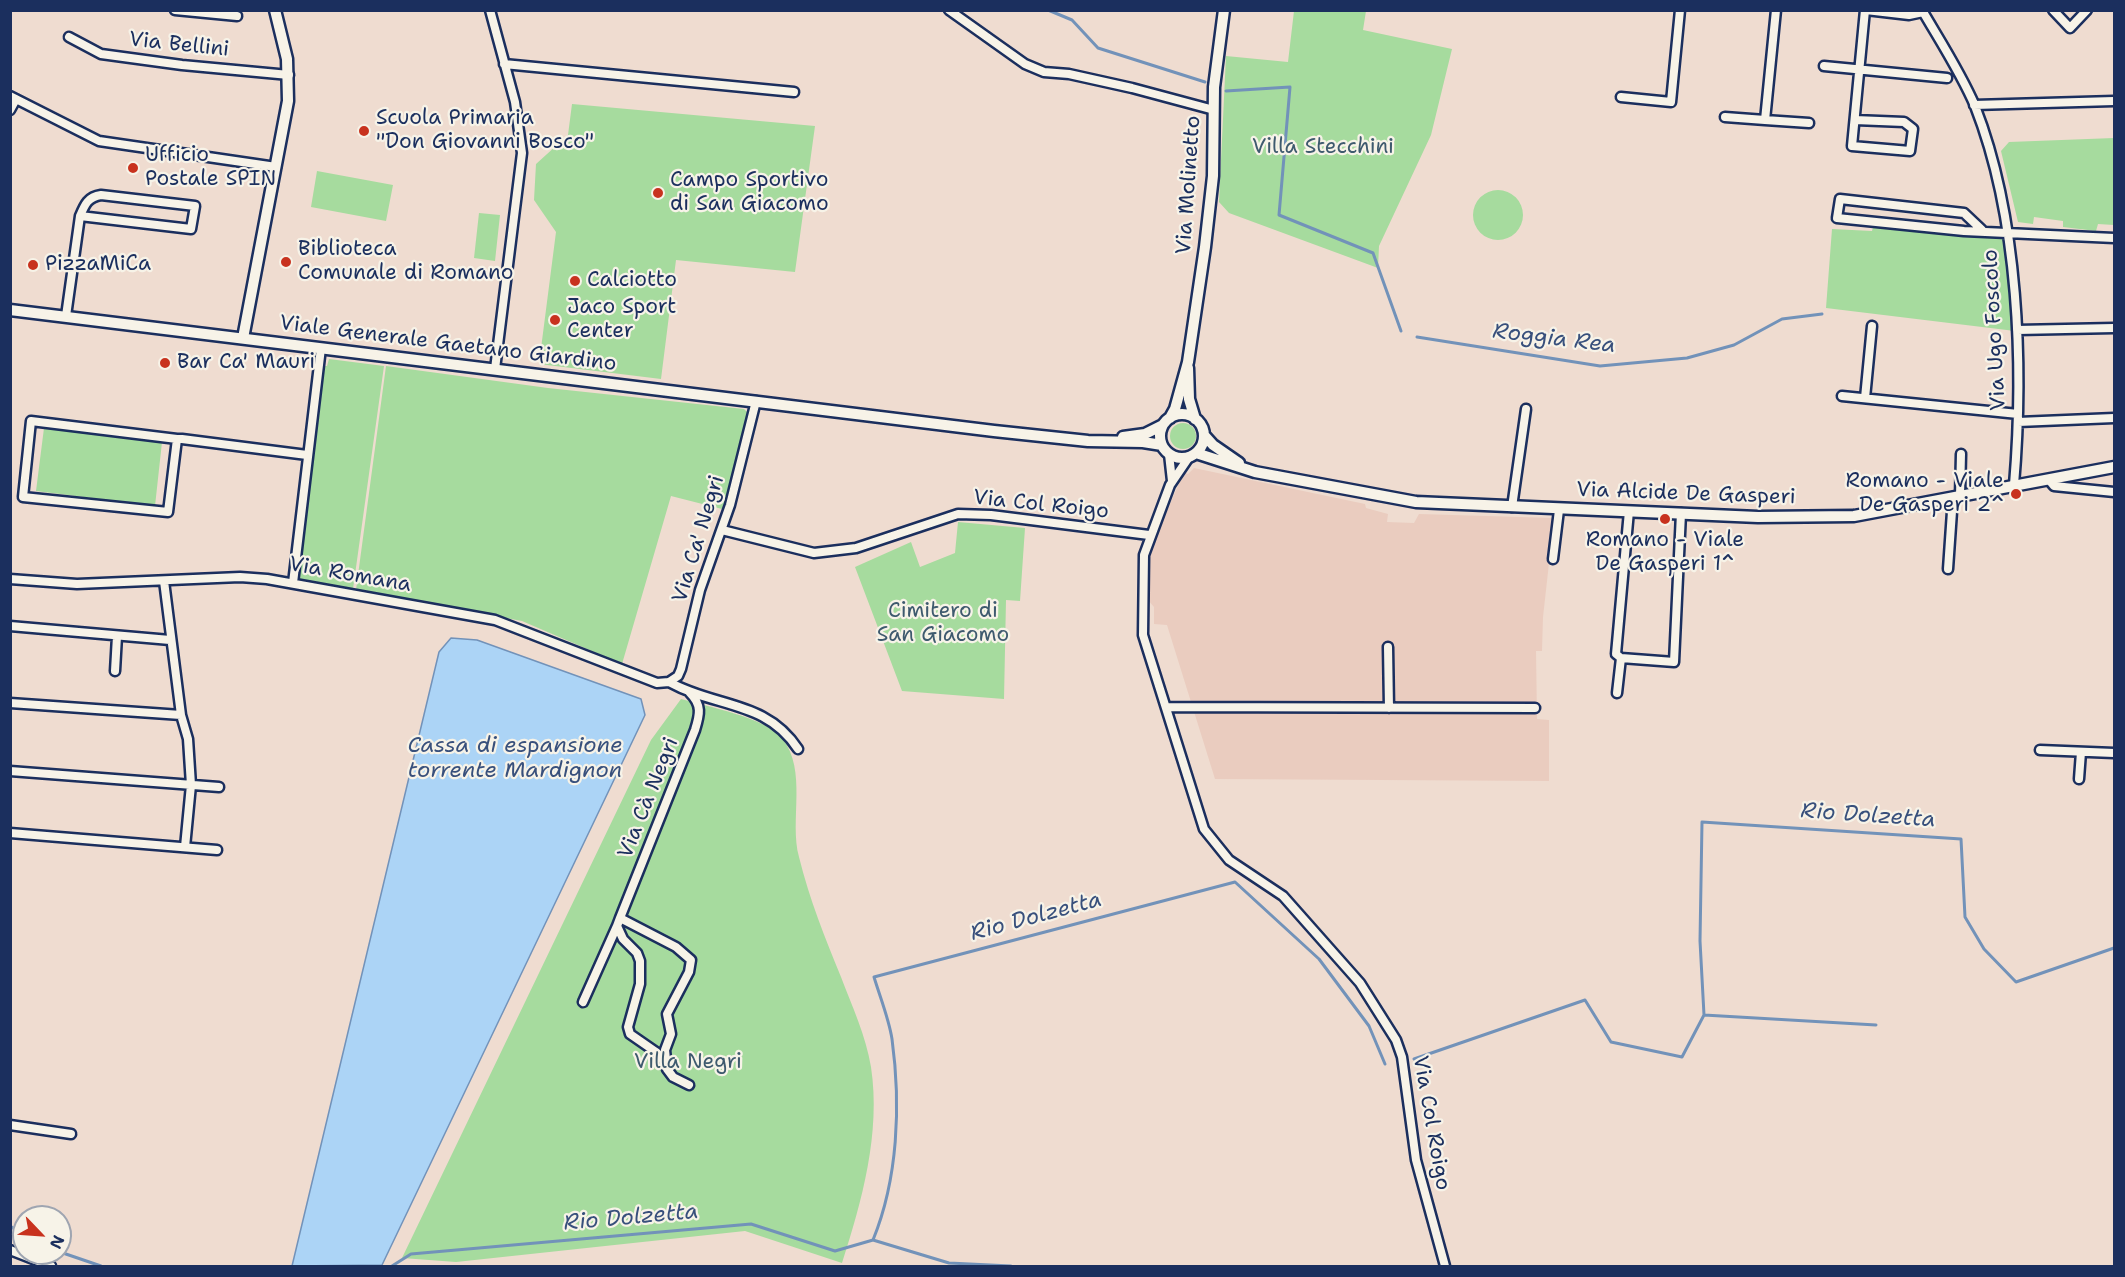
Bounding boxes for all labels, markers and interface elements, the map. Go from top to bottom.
street label: Via Bellini [128,27,230,63]
place label: Scuola Primaria "Don Giovanni Bosco" [376,106,594,156]
street label: Via Molinetto [1172,115,1206,255]
marker: Scuola Primaria "Don Giovanni Bosco" [357,124,371,138]
park label: Villa Stecchini [1252,135,1394,161]
place label: Ufficio Postale SPIN [145,143,276,193]
marker: Ufficio Postale SPIN [126,161,140,175]
place label: Campo Sportivo di San Giacomo [670,168,829,218]
marker: Campo Sportivo di San Giacomo [651,186,665,200]
place label: Biblioteca Comunale di Romano [298,237,513,287]
street label: Via Ugo Foscolo [1978,249,2012,411]
place label: PizzaMiCa [45,252,151,278]
marker: Biblioteca Comunale di Romano [279,255,293,269]
marker: PizzaMiCa [26,258,40,272]
place label: Calciotto [587,268,677,294]
marker: Calciotto [568,274,582,288]
place label: Jaco Sport Center [567,295,676,345]
street label: Viale Generale Gaetano Giardino [278,311,618,377]
marker: Jaco Sport Center [548,313,562,327]
water label: Roggia Rea [1491,318,1617,360]
place label: Bar Ca' Mauri [177,350,315,376]
marker: Bar Ca' Mauri [158,356,172,370]
place label: Romano - Viale De Gasperi 2^ [1846,469,2004,519]
street label: Via Ca' Negri [668,472,730,606]
street label: Via Alcide De Gasperi [1576,478,1796,510]
street label: Via Col Roigo [972,485,1110,525]
marker: Romano - Viale De Gasperi 2^ [2009,487,2023,501]
marker: Romano - Viale De Gasperi 1^ [1658,512,1672,526]
place label: Romano - Viale De Gasperi 1^ [1586,528,1744,578]
street label: Via Romana [287,552,413,598]
park label: Cimitero di San Giacomo [877,599,1009,649]
water label: Cassa di espansione torrente Mardignon [407,733,623,784]
street label: Via Cà Negri [613,734,685,862]
water label: Rio Dolzetta [1800,798,1936,834]
water label: Rio Dolzetta [967,887,1105,947]
park label: Villa Negri [634,1050,742,1076]
street label: Via Col Roigo [1407,1054,1455,1192]
water label: Rio Dolzetta [563,1199,699,1237]
north arrow [12,1205,72,1265]
text: N [45,1232,69,1252]

